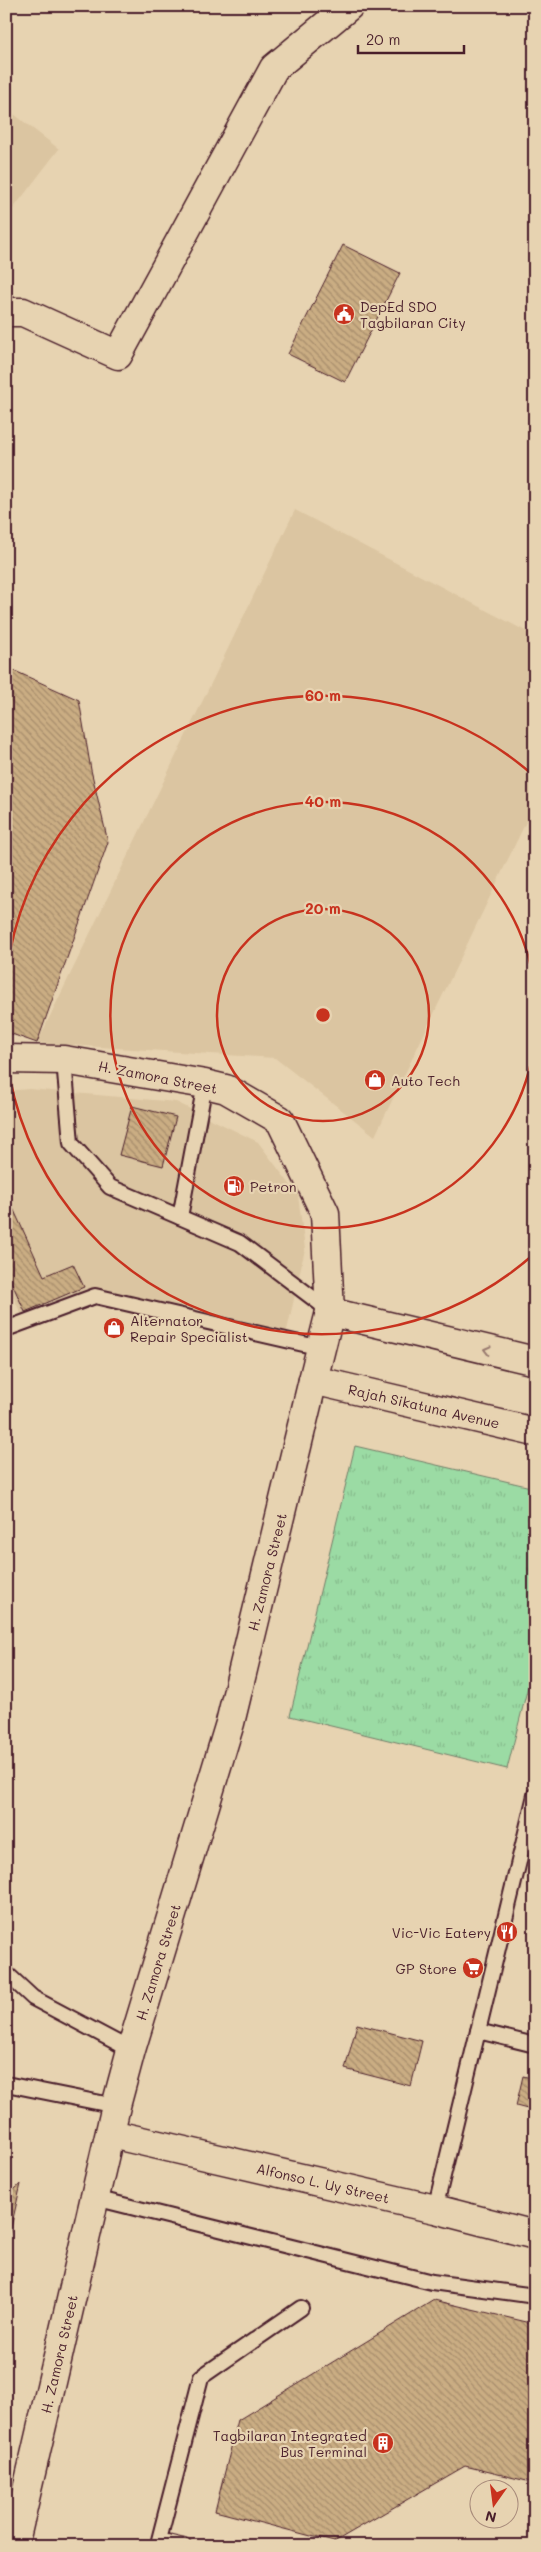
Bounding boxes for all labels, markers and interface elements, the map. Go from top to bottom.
scale bar [358,22,465,54]
text: 20 m [366,29,400,49]
place label: DepEd SDO Tagbilaran City [360,297,466,332]
public building icon: DepEd SDO Tagbilaran City [332,302,356,326]
text: 60 m [305,685,341,705]
text: 40 m [305,791,341,811]
text: 20 m [305,898,341,918]
centre of rings [314,1006,332,1024]
street label: H. Zamora Street [97,1056,219,1098]
shop icon: Auto Tech [363,1068,387,1092]
place label: Auto Tech [391,1071,460,1090]
fuel station icon: Petron [222,1174,246,1198]
place label: Petron [250,1177,296,1196]
place label: Alternator Repair Specialist [130,1311,248,1346]
shop icon: Alternator Repair Specialist [102,1316,126,1340]
one-way arrow [483,1345,492,1356]
street label: Rajah Sikatuna Avenue [346,1379,502,1433]
street label: H. Zamora Street [243,1511,291,1633]
street label: H. Zamora Street [131,1901,185,2023]
restaurant icon: Vic-Vic Eatery [495,1920,519,1944]
place label: Vic-Vic Eatery [392,1923,491,1942]
supermarket icon: GP Store [461,1956,485,1980]
place label: GP Store [396,1959,457,1978]
street label: Alfonso L. Uy Street [255,2158,391,2208]
street label: H. Zamora Street [36,2293,82,2415]
place label: Tagbilaran Integrated Bus Terminal [213,2426,367,2461]
building icon: Tagbilaran Integrated Bus Terminal [371,2431,395,2455]
north arrow [468,2480,518,2530]
text: N [483,2507,498,2528]

